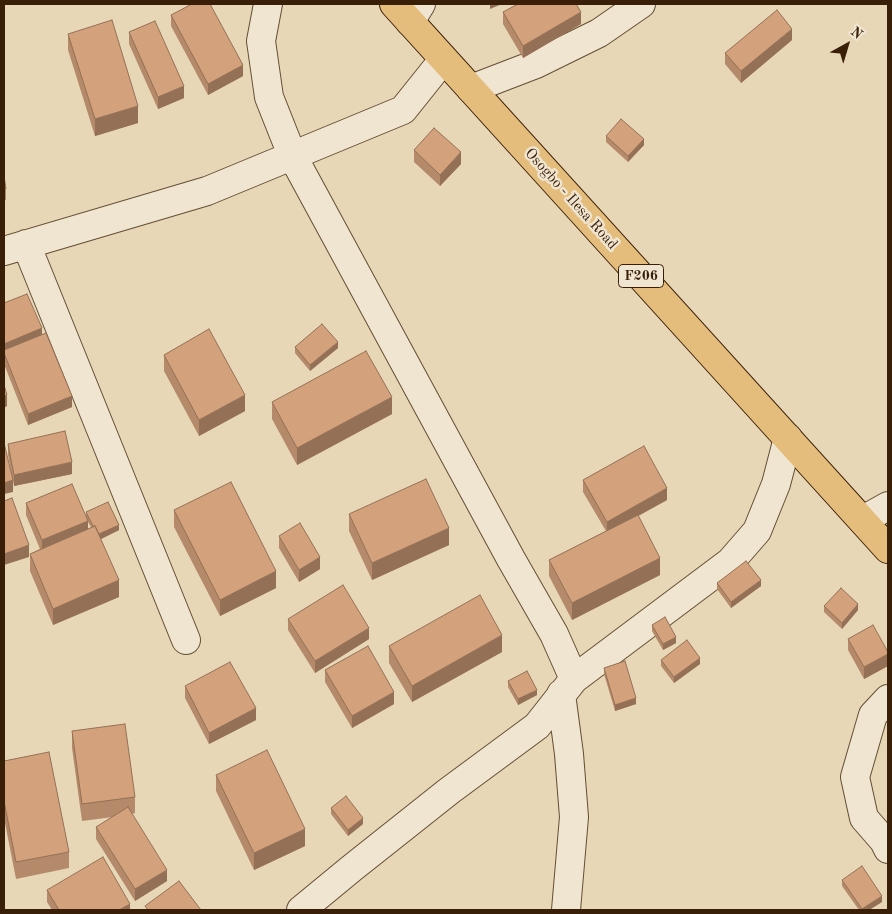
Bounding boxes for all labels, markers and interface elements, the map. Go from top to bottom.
north arrow [822,20,872,70]
text: N [848,25,865,42]
street label: Osogbo - Ilesa Road [521,145,621,253]
road number: F206 [618,264,664,288]

